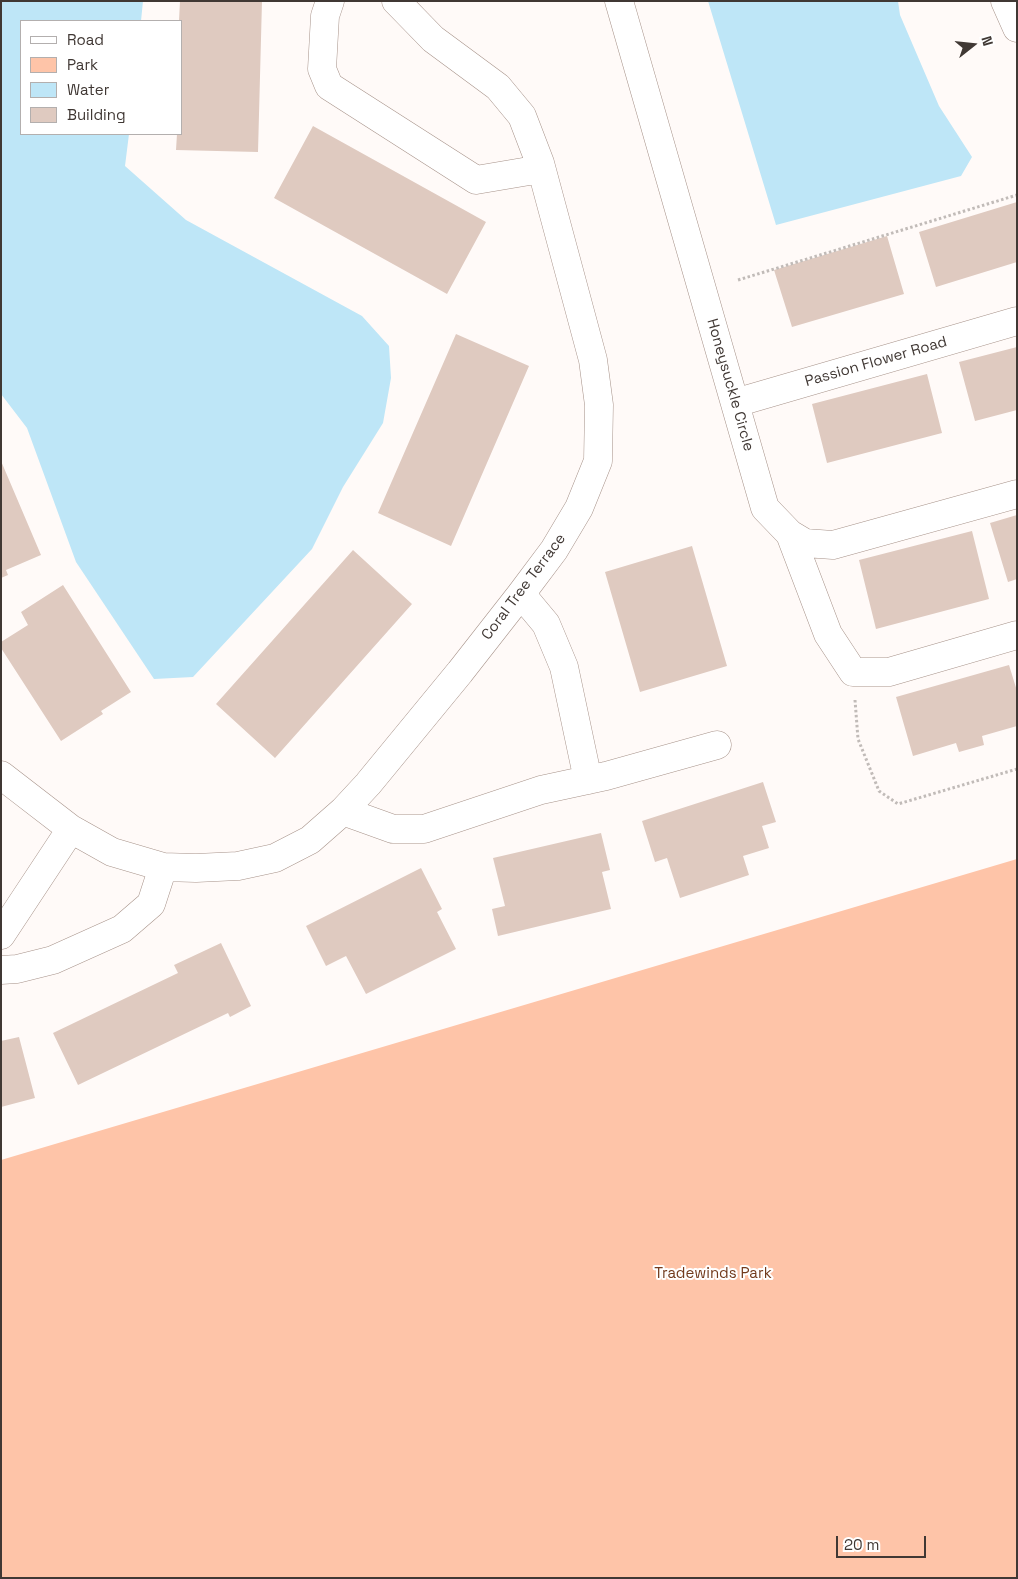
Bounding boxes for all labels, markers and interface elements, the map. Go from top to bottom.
legend [20,20,182,135]
north arrow [948,20,998,70]
text: Road [67,30,104,49]
text: N [977,34,997,48]
text: Park [67,55,98,74]
text: Water [67,80,109,99]
text: Building [67,105,126,124]
street label: Honeysuckle Circle [702,317,758,453]
street label: Passion Flower Road [803,333,949,391]
street label: Coral Tree Terrace [478,530,570,644]
park label: Tradewinds Park [654,1265,772,1283]
scale bar [838,1526,928,1558]
text: 20 m [844,1535,879,1554]

